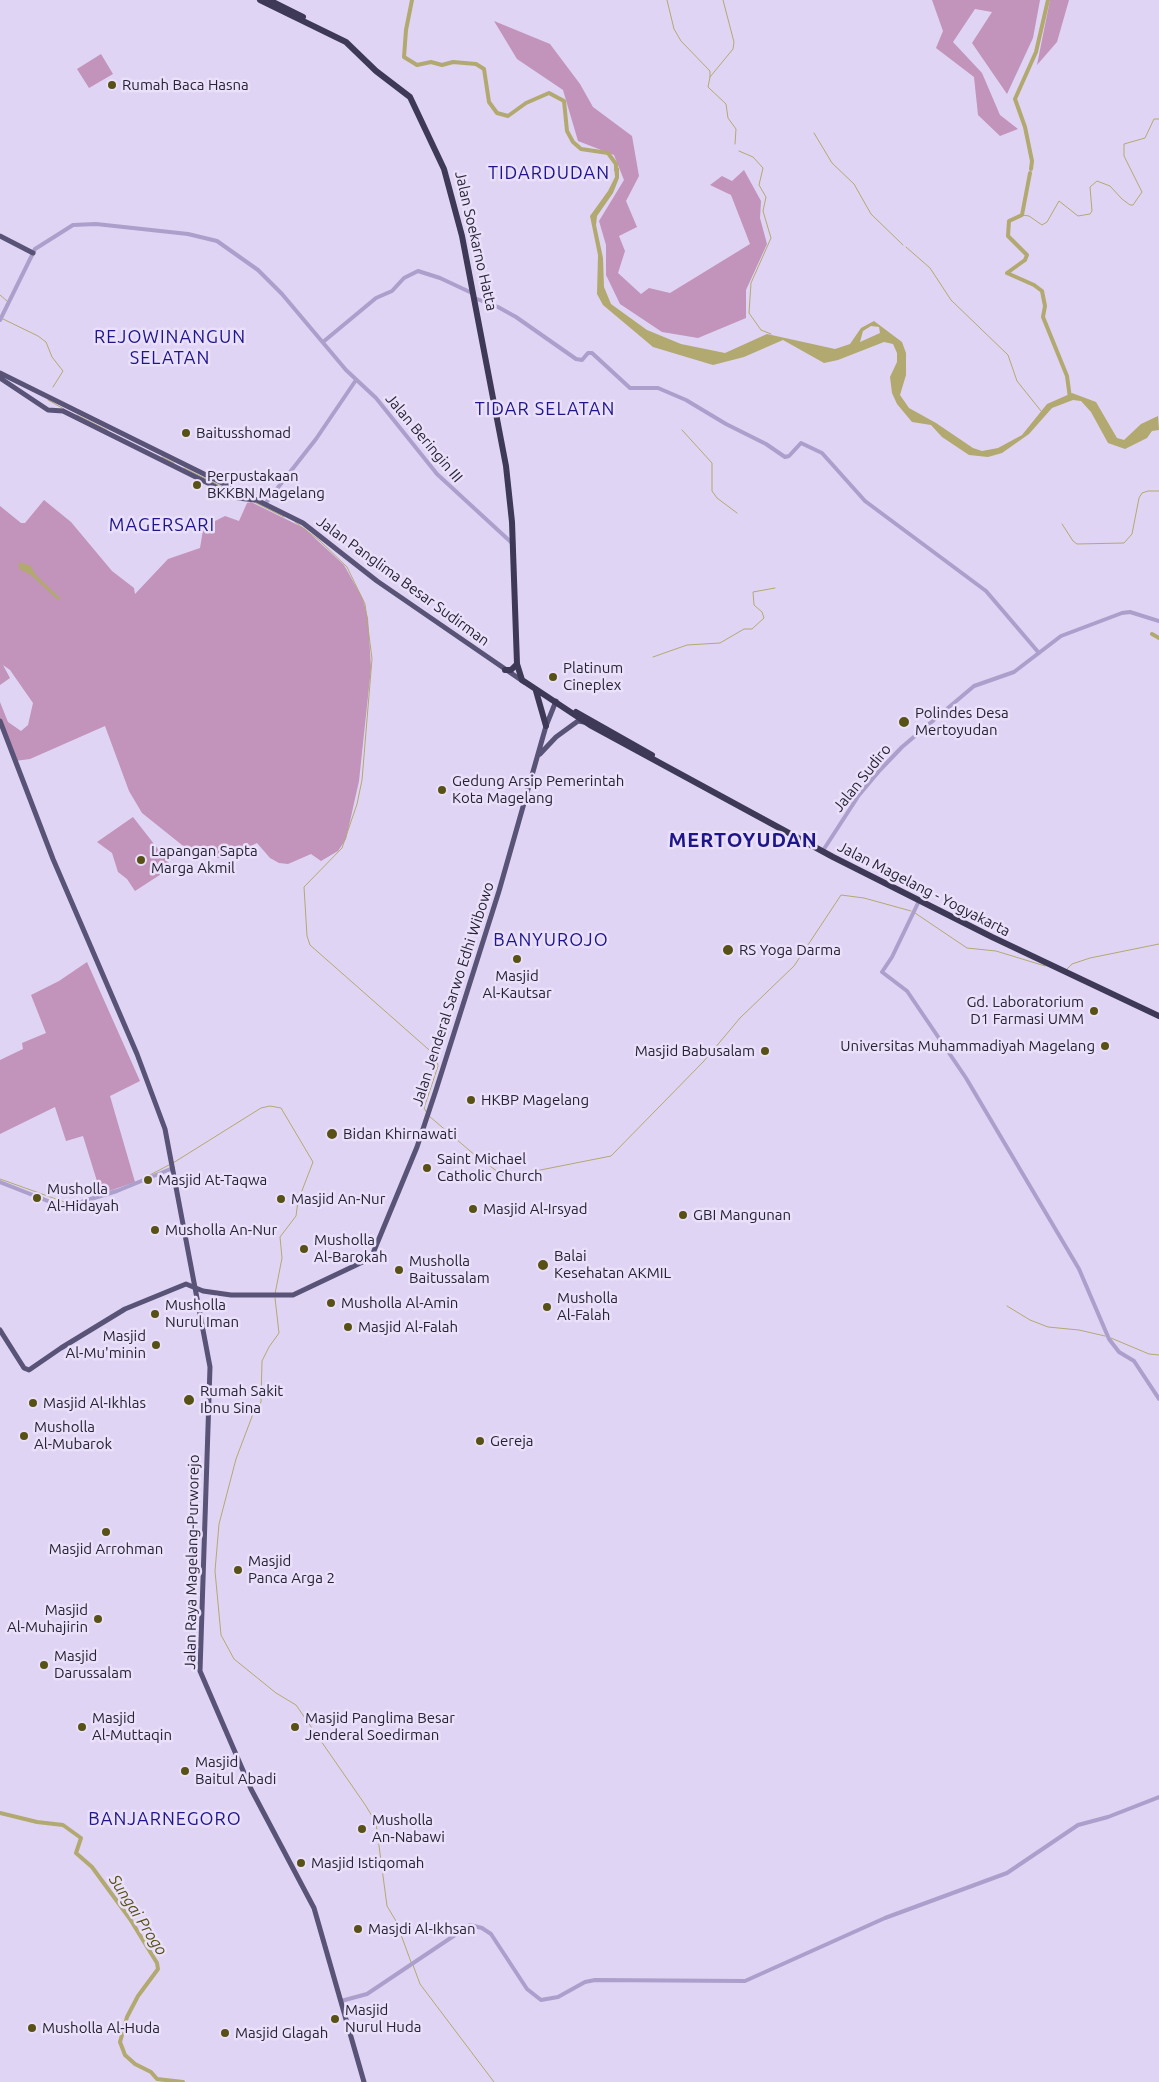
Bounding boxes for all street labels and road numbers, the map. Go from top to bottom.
street label: Jalan Soekarno Hatta [451,169,501,313]
street label: Jalan Beringin III [382,390,466,486]
street label: Jalan Panglima Besar Sudirman [313,512,493,650]
street label: Jalan Sudiro [829,740,895,816]
street label: Jalan Magelang - Yogyakarta [835,838,1013,940]
street label: Jalan Jenderal Sarwo Edhi Wibowo [408,880,498,1108]
street label: Jalan Raya Magelang-Purworejo [181,1454,203,1670]

